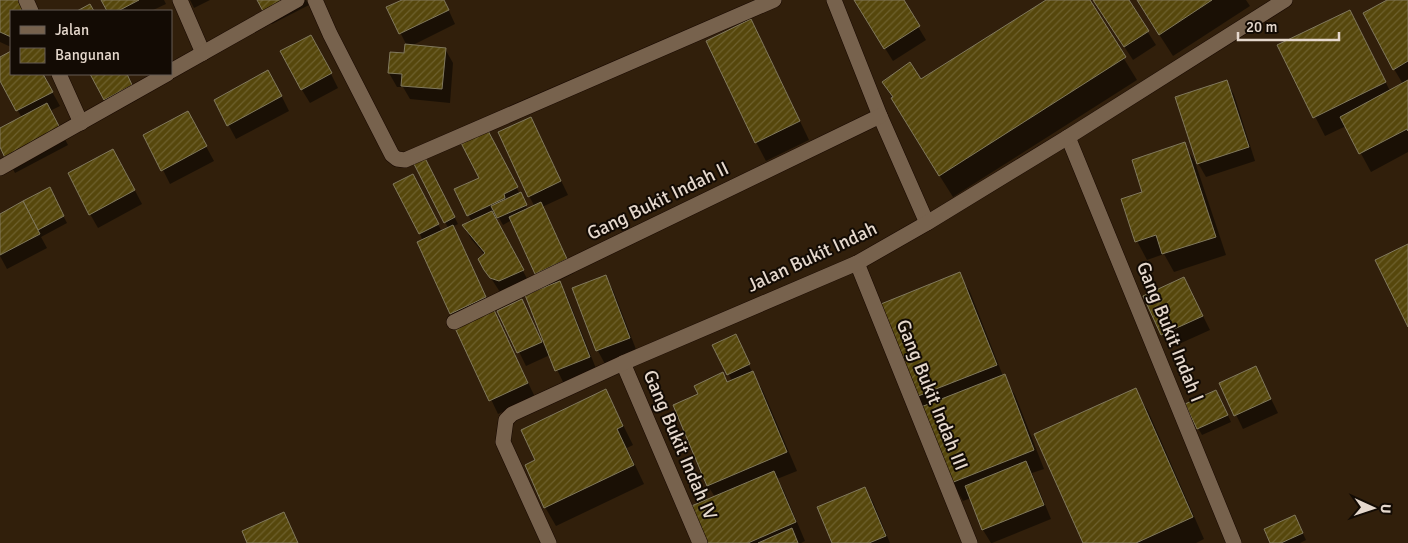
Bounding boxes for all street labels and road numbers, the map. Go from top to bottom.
street label: Gang Bukit Indah II [583,156,733,246]
street label: Jalan Bukit Indah [743,216,881,298]
street label: Gang Bukit Indah I [1131,258,1209,406]
street label: Gang Bukit Indah III [891,316,973,474]
street label: Gang Bukit Indah IV [638,367,722,524]

